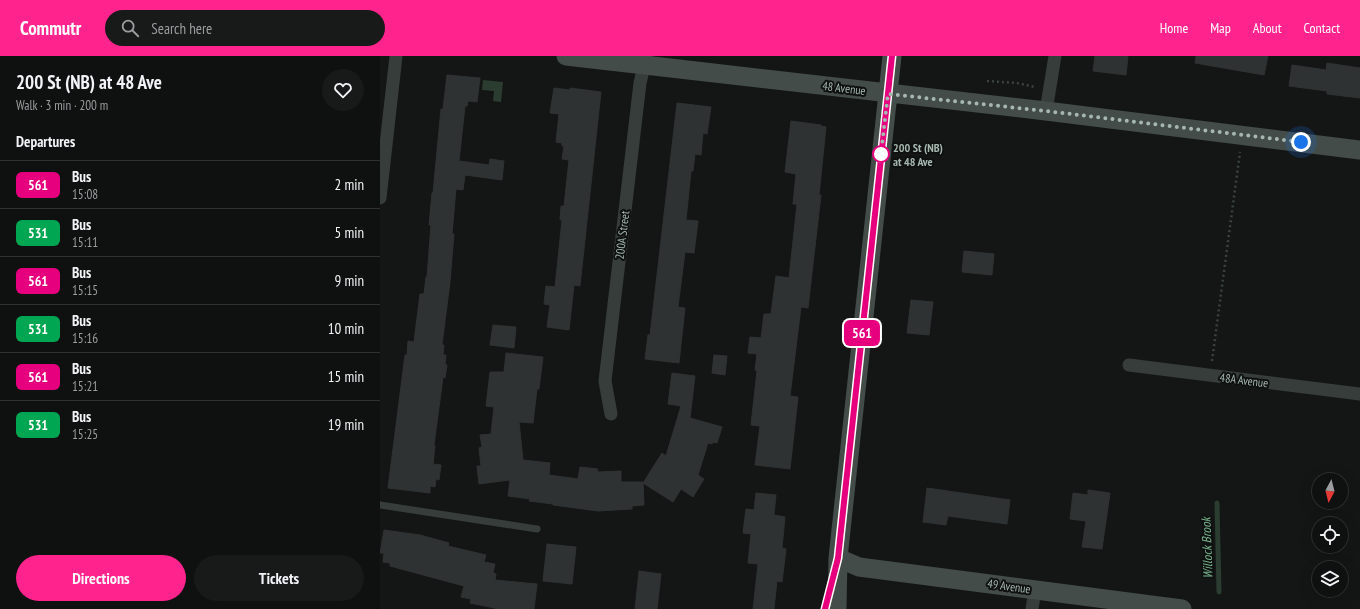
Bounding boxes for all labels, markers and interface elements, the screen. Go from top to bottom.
search box [105,10,385,46]
text: Commutr [20,16,81,40]
icon: search [119,17,141,39]
text: Search here [151,19,212,38]
text: Home [1160,19,1188,37]
text: Map [1210,19,1231,37]
text: About [1253,19,1282,37]
text: Contact [1304,19,1340,37]
button: heart [322,69,364,111]
text: 200 St (NB) at 48 Ave [16,70,162,94]
street label: 48 Avenue [822,78,866,98]
text: Walk · 3 min · 200 m [16,97,108,114]
text: Departures [16,132,75,151]
your location [1291,132,1311,152]
place label: 200 St (NB) at 48 Ave [893,140,943,169]
marker: 200 St (NB) at 48 Ave [872,145,890,163]
text: Bus [72,167,91,186]
text: 2 min [334,175,364,194]
text: 561 [28,176,48,194]
text: 15:08 [72,186,98,203]
street label: 200A Street [612,209,633,260]
text: Bus [72,215,91,234]
text: 5 min [334,223,364,242]
text: 531 [28,224,48,242]
text: 15:11 [72,234,98,251]
text: Bus [72,263,91,282]
text: 9 min [334,271,364,290]
text: 561 [28,272,48,290]
text: 15:15 [72,282,98,299]
text: Bus [72,311,91,330]
text: 10 min [328,319,364,338]
text: 531 [28,320,48,338]
line badge: 561 [839,320,885,346]
text: 561 [852,324,872,342]
text: 15:16 [72,330,98,347]
text: Bus [72,359,91,378]
text: 15 min [328,367,364,386]
text: 561 [28,368,48,386]
street label: 48A Avenue [1219,370,1269,390]
text: 15:21 [72,378,98,395]
text: Bus [72,407,91,426]
text: 19 min [328,415,364,434]
text: 531 [28,416,48,434]
text: 15:25 [72,426,98,443]
north arrow [1312,473,1348,509]
map controls [1312,473,1348,597]
water label: Willock Brook [1197,515,1217,579]
button: locate [1312,517,1348,553]
button: Directions [16,555,186,601]
button: Tickets [194,555,364,601]
button: layers [1312,561,1348,597]
street label: 49 Avenue [986,576,1032,596]

